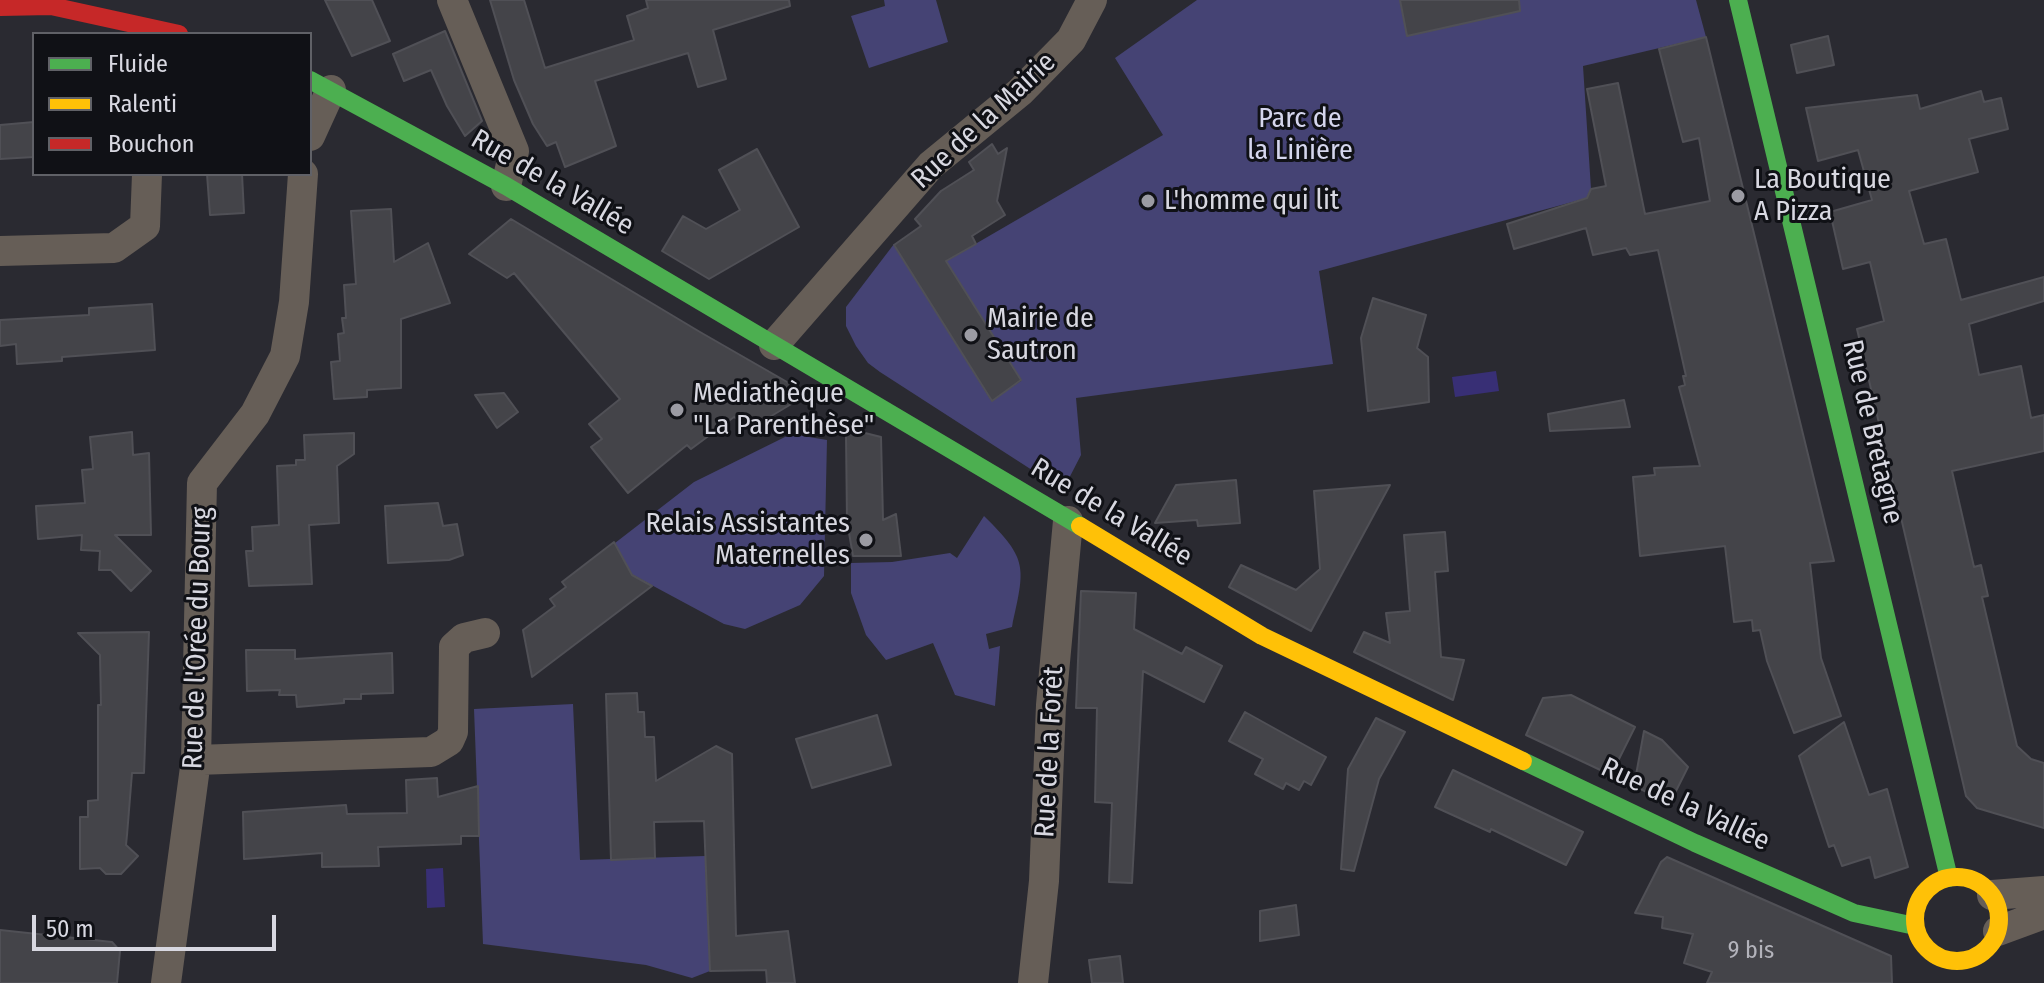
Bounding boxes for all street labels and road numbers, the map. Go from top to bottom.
street label: Rue de la Mairie [905,46,1063,196]
street label: Rue de la Vallée [465,123,639,243]
street label: Rue de Bretagne [1834,337,1910,527]
street label: Rue de la Vallée [1024,452,1198,574]
street label: Rue de l'Orée du Bourg [177,506,219,770]
street label: Rue de la Forêt [1029,666,1071,838]
street label: Rue de la Vallée [1595,751,1775,859]

